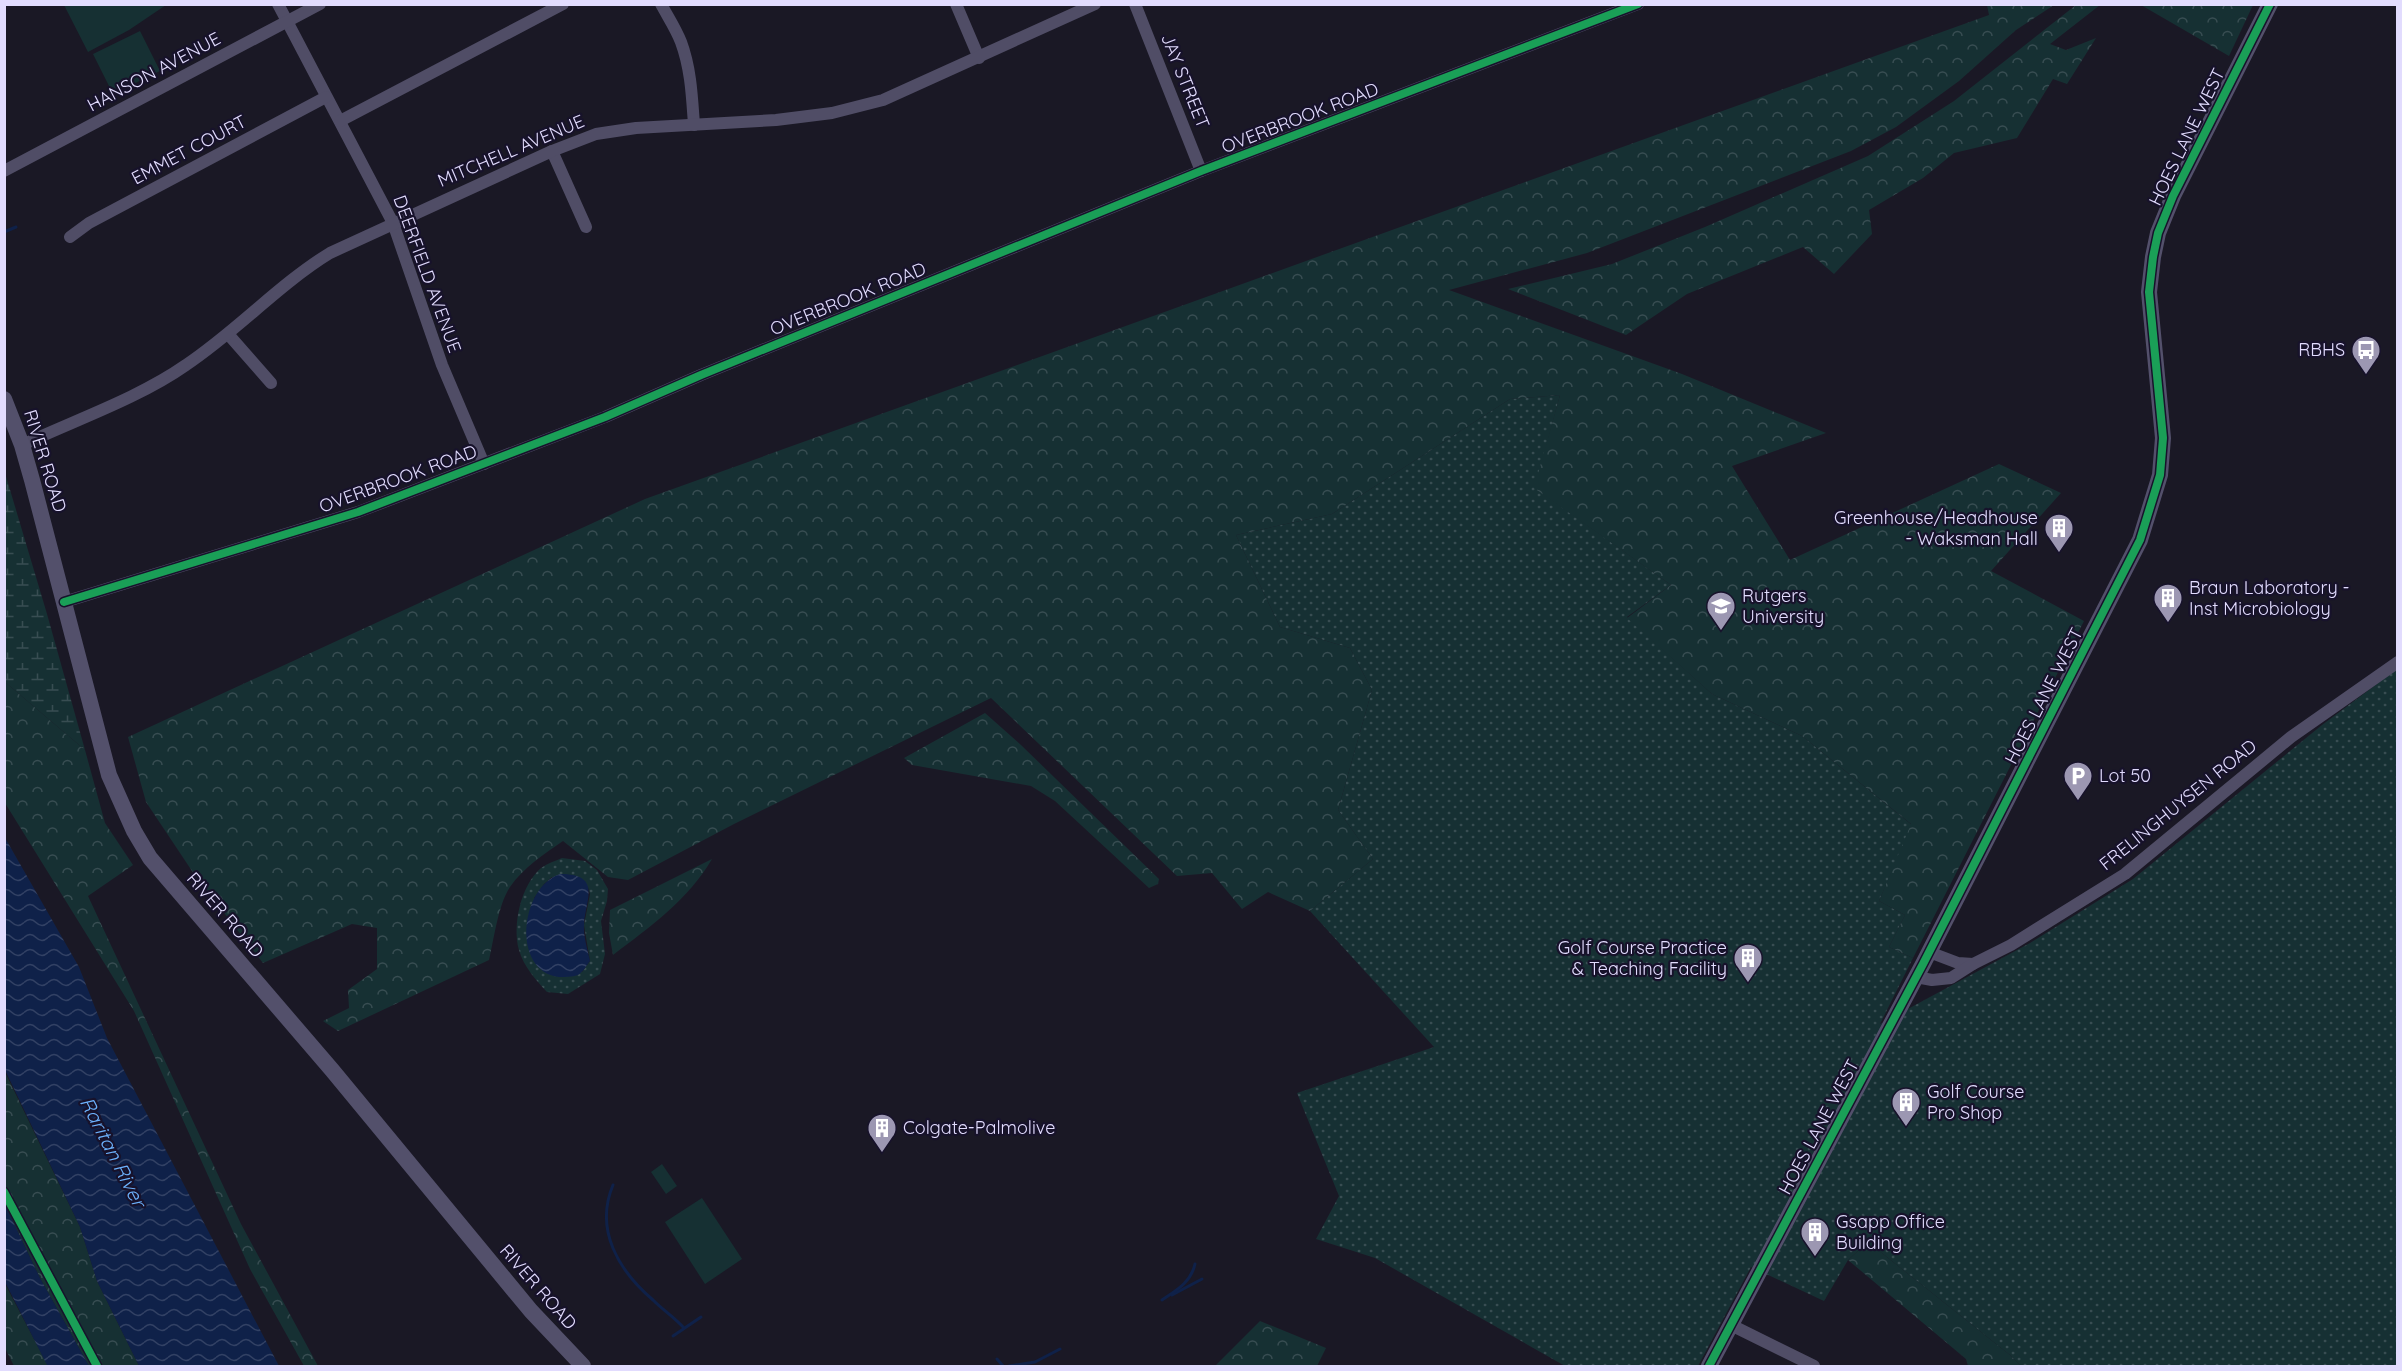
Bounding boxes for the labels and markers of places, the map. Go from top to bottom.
bus stop icon: RBHS [2350,334,2382,376]
place label: RBHS [2298,338,2345,361]
place label: Greenhouse/Headhouse - Waksman Hall [1834,506,2038,550]
building icon: Greenhouse/Headhouse - Waksman Hall [2043,512,2075,554]
place label: Braun Laboratory - Inst Microbiology [2189,576,2350,620]
building icon: Braun Laboratory - Inst Microbiology [2152,582,2184,624]
place label: Rutgers University [1742,584,1824,628]
school or university icon: Rutgers University [1705,590,1737,632]
parking icon: Lot 50 [2062,760,2094,802]
place label: Lot 50 [2099,764,2151,787]
place label: Golf Course Practice & Teaching Facility [1558,936,1727,980]
building icon: Golf Course Practice & Teaching Facility [1732,942,1764,984]
place label: Golf Course Pro Shop [1927,1080,2024,1124]
building icon: Golf Course Pro Shop [1890,1086,1922,1128]
building icon: Colgate-Palmolive [866,1112,898,1154]
place label: Colgate-Palmolive [903,1116,1055,1139]
place label: Gsapp Office Building [1836,1210,1945,1254]
building icon: Gsapp Office Building [1799,1216,1831,1258]

